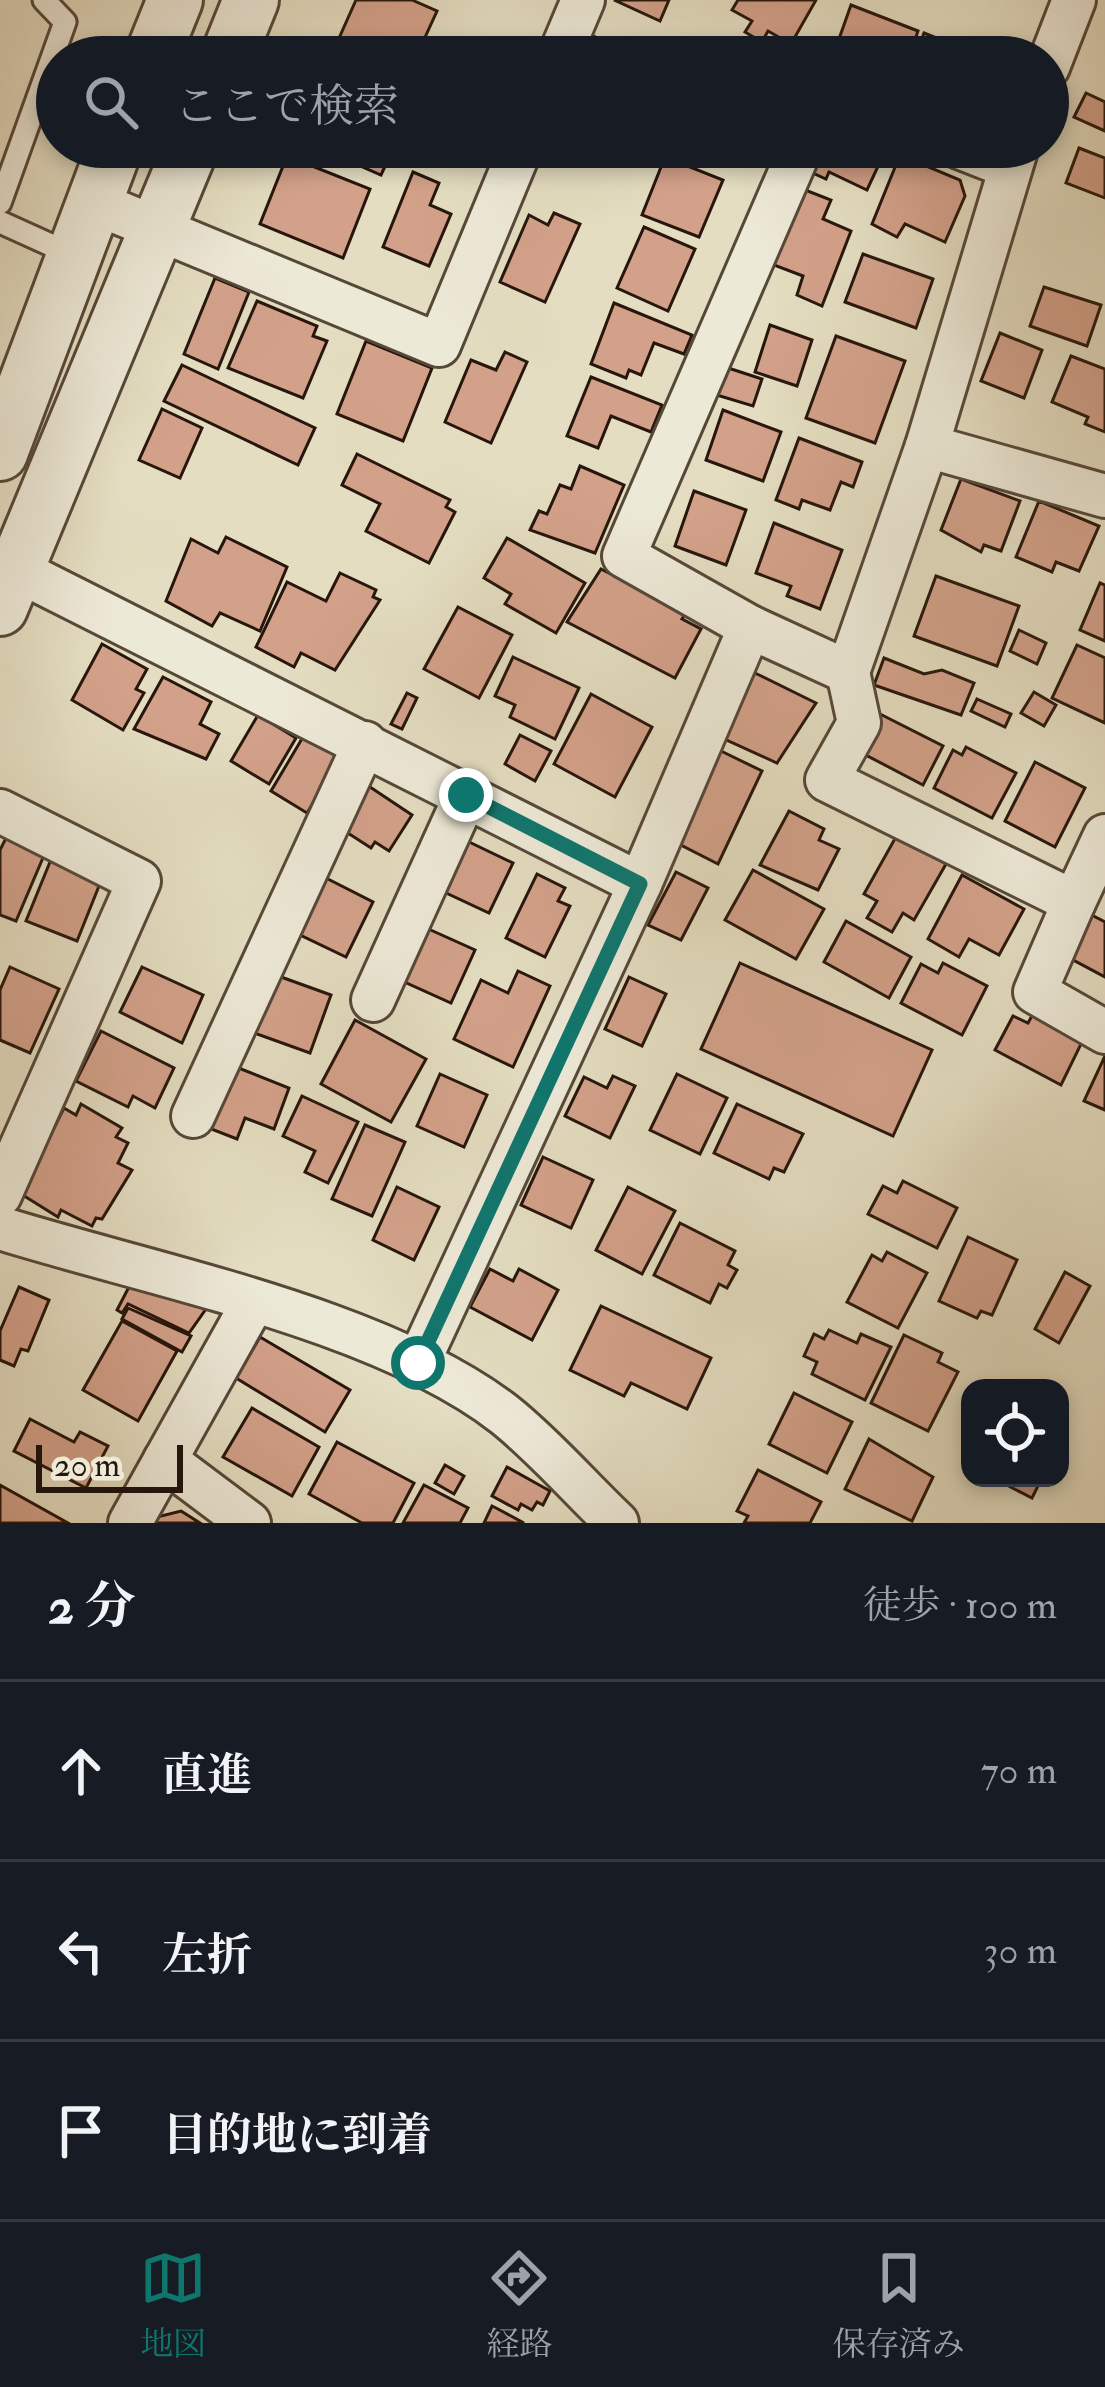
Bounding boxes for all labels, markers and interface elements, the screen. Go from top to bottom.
search box [36,36,1069,168]
icon: search [78,69,144,135]
text: ここで検索 [174,79,399,135]
route end [439,768,493,822]
route start [391,1336,445,1390]
map controls [961,1379,1069,1487]
button: locate [961,1379,1069,1487]
scale bar [36,1439,183,1492]
text: 20 m [54,1445,120,1486]
text: 2 分 [48,1575,136,1639]
text: 徒歩 · 100 m [863,1581,1057,1630]
icon: ahead [48,1738,114,1804]
text: 70 m [981,1746,1057,1795]
text: 直進 [162,1748,252,1804]
icon: left [48,1918,114,1984]
text: 30 m [984,1926,1057,1975]
text: 左折 [162,1928,252,1984]
icon: arrive [48,2098,114,2164]
text: 目的地に到着 [162,2108,432,2164]
tab: 地図 [140,2245,206,2365]
tab: 経路 [486,2245,552,2365]
tab: 保存済み [833,2245,965,2365]

